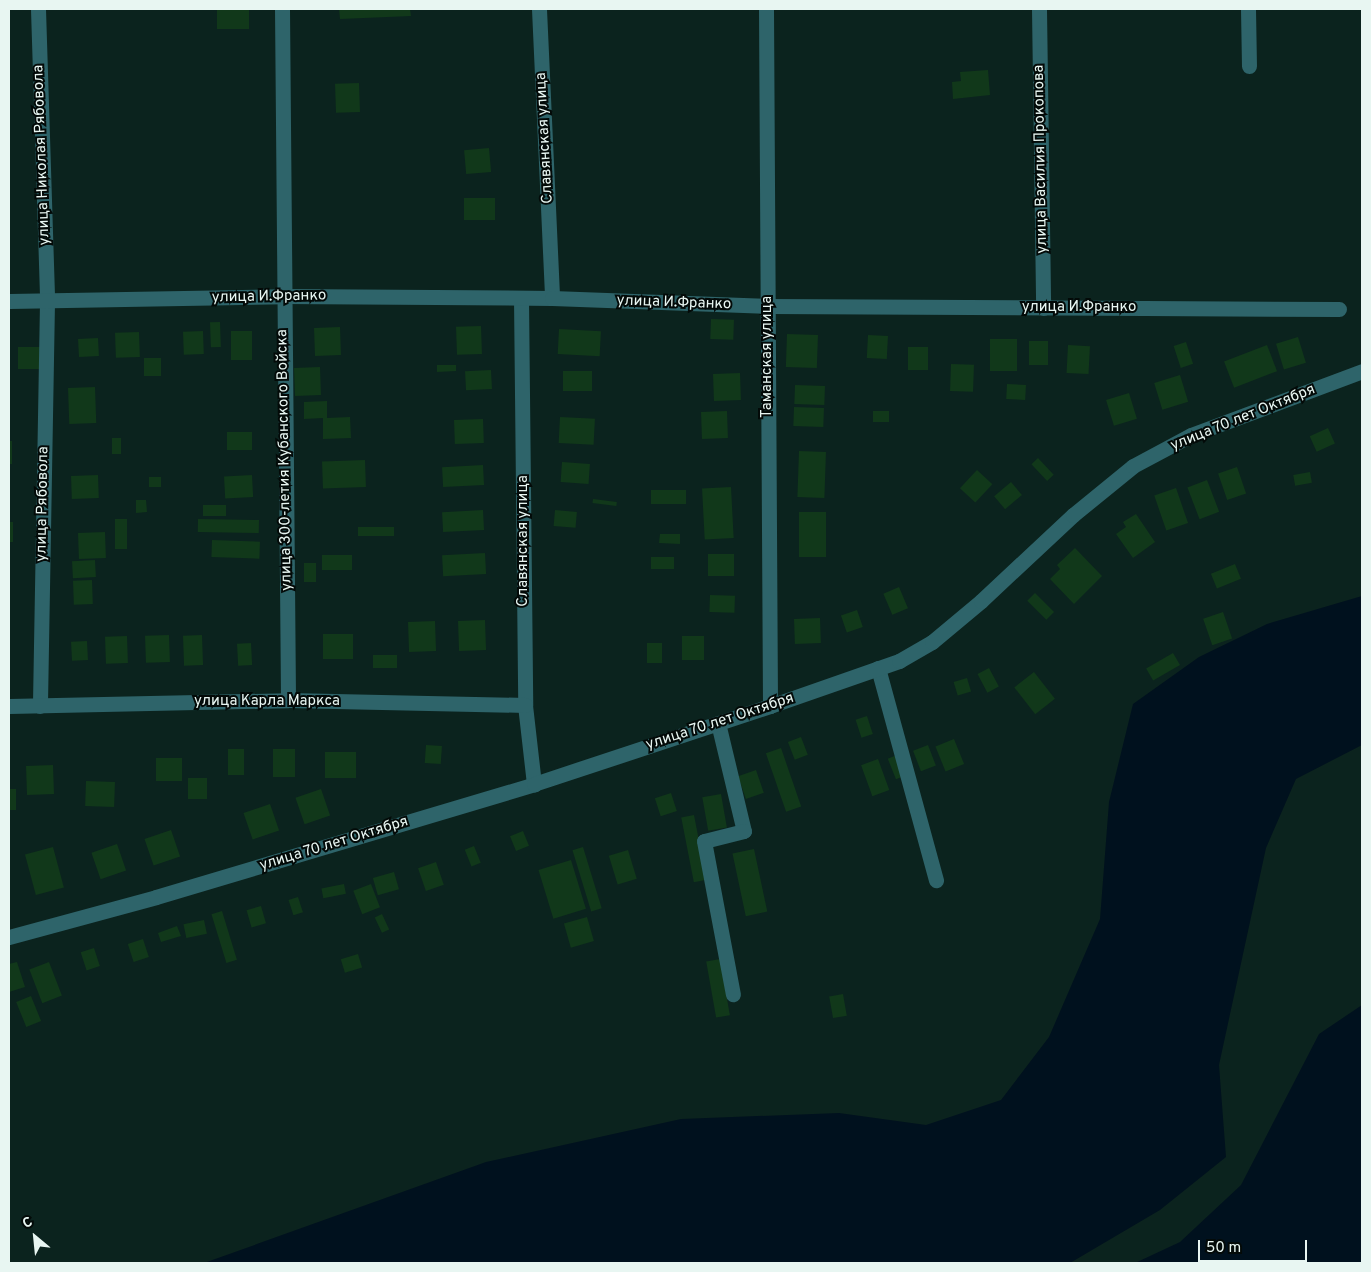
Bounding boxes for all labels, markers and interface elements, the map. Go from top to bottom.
street label: улица Николая Рябовола [30,64,54,246]
street label: улица Василия Прокопова [1030,64,1052,254]
street label: Славянская улица [533,72,557,204]
street label: улица И.Франко [212,287,326,307]
street label: улица И.Франко [616,292,732,314]
street label: Таманская улица [759,296,777,418]
street label: улица И.Франко [1022,299,1136,317]
street label: улица 300-летия Кубанского Войска [274,329,296,591]
street label: улица 70 лет Октября [1168,381,1318,455]
street label: улица Рябовола [33,446,53,562]
street label: Славянская улица [515,475,533,607]
street label: улица 70 лет Октября [643,689,797,755]
street label: улица Карла Маркса [194,693,340,711]
street label: улица 70 лет Октября [257,813,411,875]
north arrow [10,1212,60,1262]
text: С [20,1214,36,1233]
scale bar [1201,1230,1310,1262]
text: 50 m [1206,1239,1241,1258]

